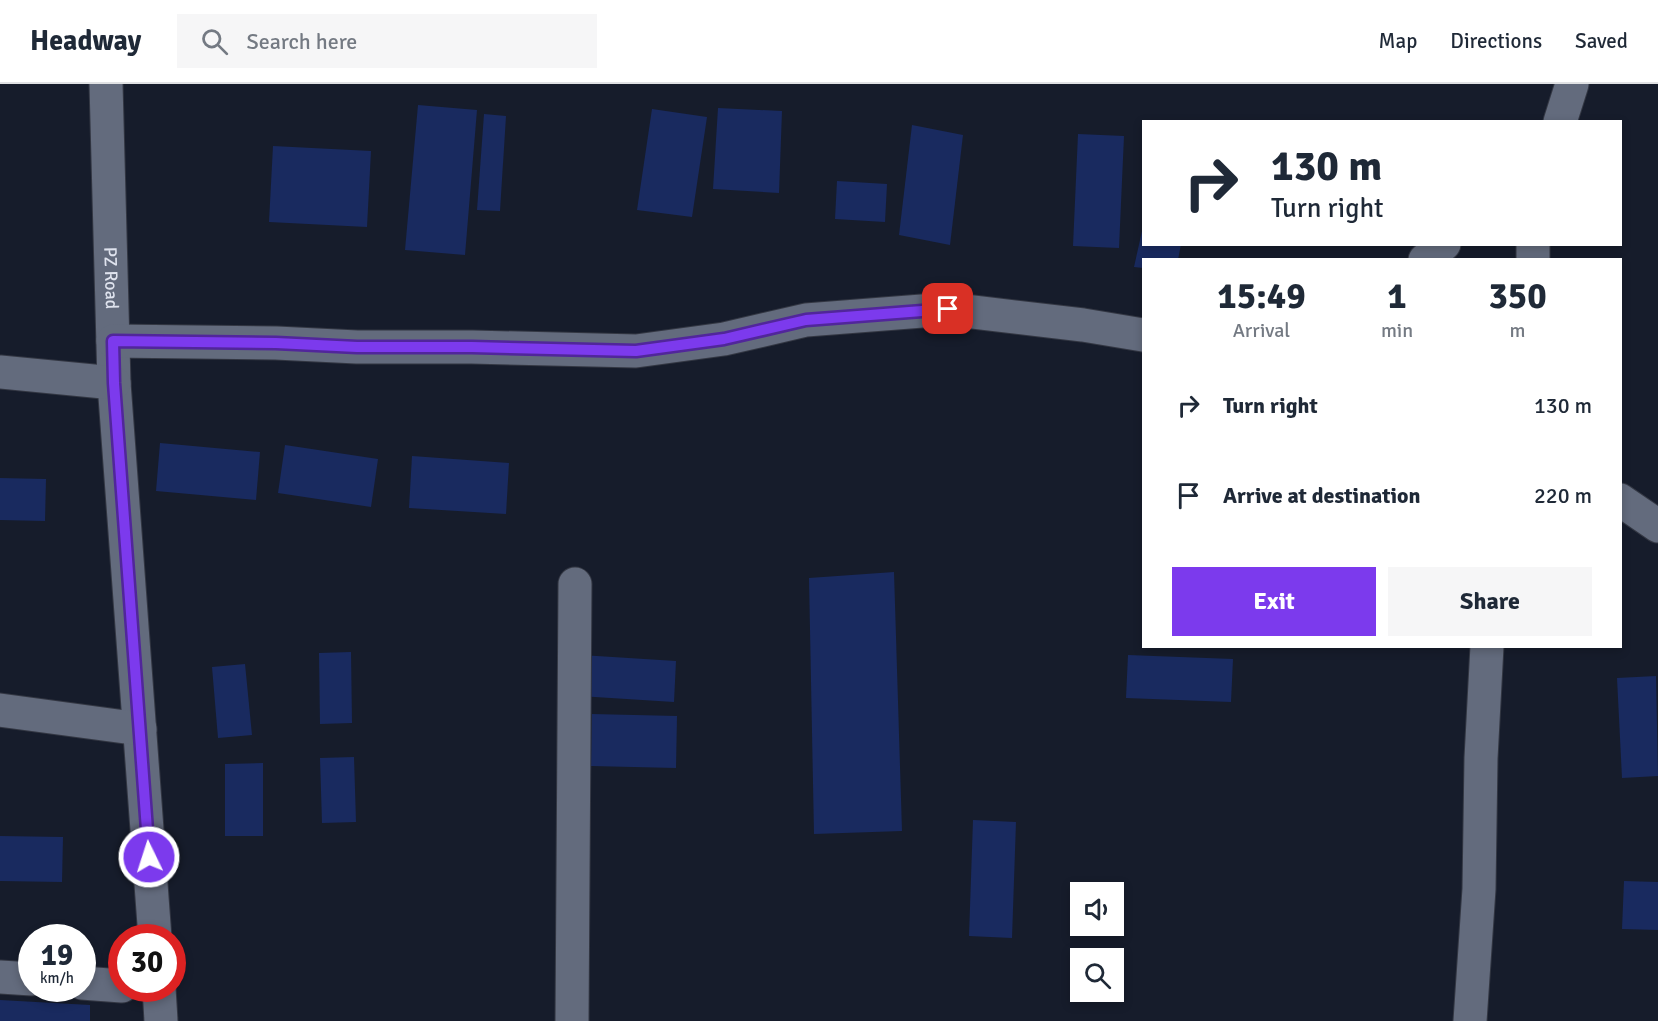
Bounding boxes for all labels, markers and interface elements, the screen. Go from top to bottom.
search box [177,14,597,68]
text: Headway [30,24,141,58]
icon: search [198,25,231,58]
text: Search here [246,28,357,55]
text: Map [1379,28,1417,54]
text: Directions [1450,28,1542,54]
text: Saved [1575,28,1628,54]
text: 130 m [1271,141,1382,192]
icon: right [1172,144,1250,222]
text: Turn right [1271,192,1384,225]
street label: PZ Road [99,246,123,309]
text: 15:49 [1217,274,1306,319]
text: 1 [1387,274,1407,319]
text: 350 [1488,274,1547,319]
pin [922,283,973,334]
icon: arrive [931,292,964,325]
text: Arrival [1233,318,1290,343]
text: min [1381,318,1413,343]
text: m [1510,318,1526,343]
icon: right [1172,389,1205,422]
text: Turn right [1223,392,1318,419]
text: 130 m [1534,392,1592,419]
icon: arrive [1172,479,1205,512]
text: Arrive at destination [1223,482,1420,509]
text: 220 m [1534,482,1592,509]
button: Exit [1172,567,1376,636]
button: Share [1388,567,1592,636]
position arrow [117,825,181,889]
map controls [1070,882,1124,1002]
button: sound [1070,882,1124,936]
speed limit sign: 30 [108,924,186,1002]
text: 19 [41,937,73,974]
button: search [1070,948,1124,1002]
text: km/h [40,969,74,987]

